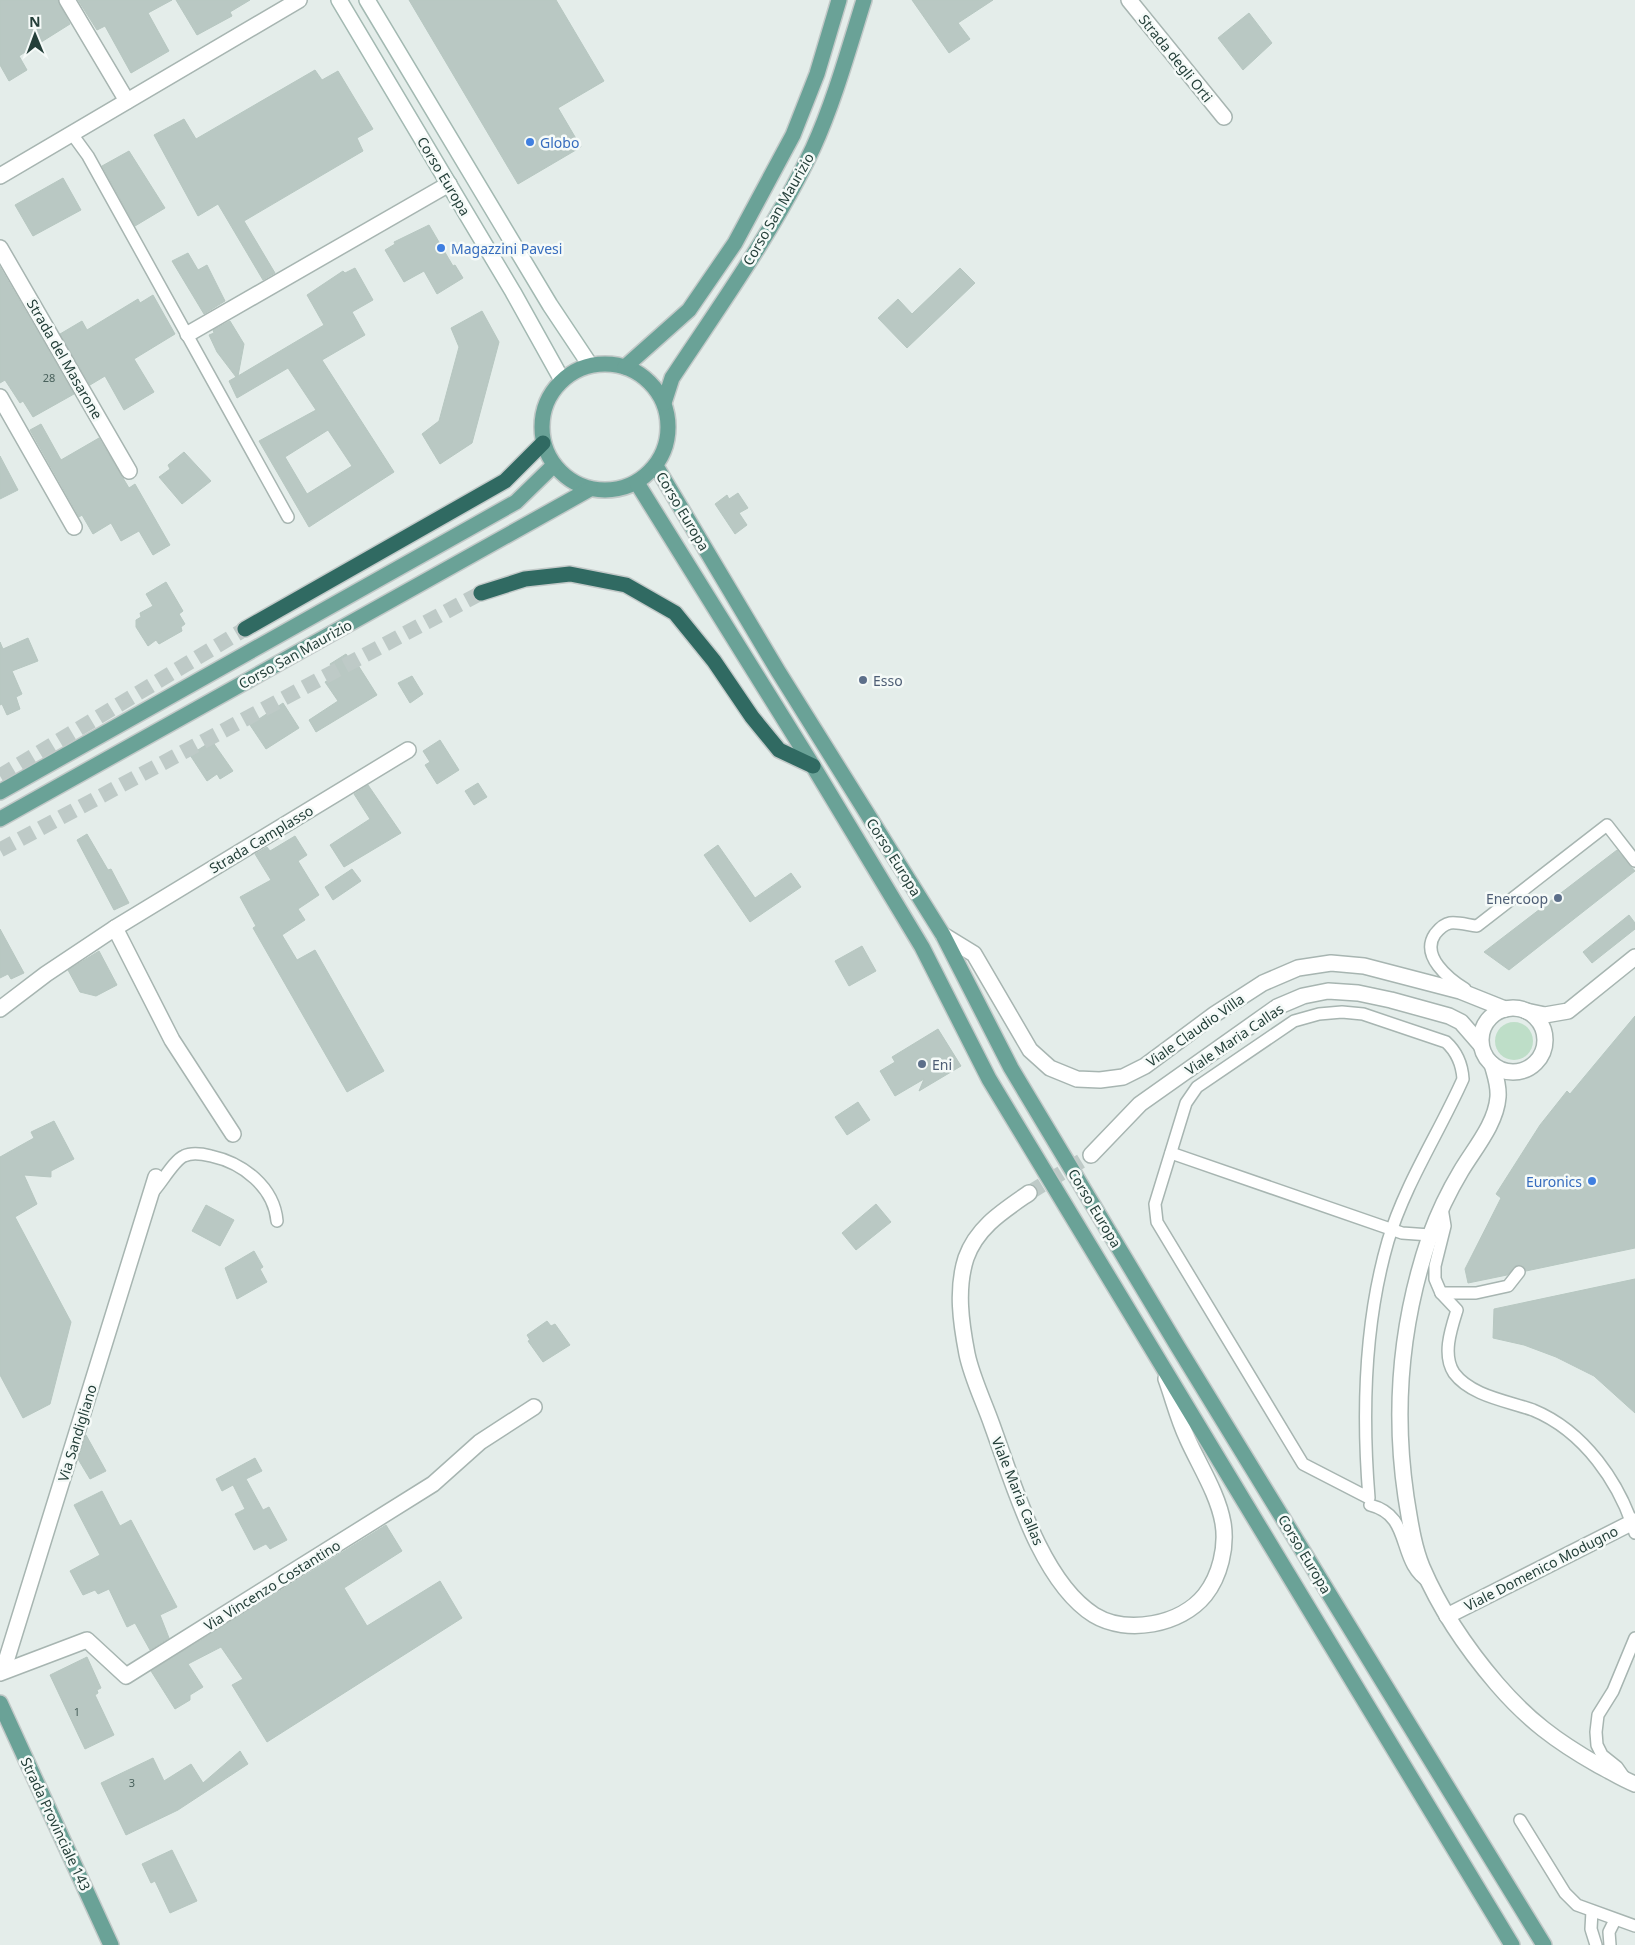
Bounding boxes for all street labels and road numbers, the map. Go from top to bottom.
street label: Strada degli Orti [1135,10,1217,106]
street label: Corso Europa [413,133,475,219]
street label: Corso San Maurizio [738,149,818,269]
street label: Strada del Masarone [23,296,107,423]
street label: Corso Europa [652,468,714,554]
street label: Corso San Maurizio [235,615,355,693]
street label: Strada Camplasso [206,800,316,878]
street label: Corso Europa [862,814,926,900]
street label: Viale Claudio Villa [1142,989,1248,1071]
street label: Viale Maria Callas [1181,999,1287,1079]
street label: Corso Europa [1064,1165,1126,1251]
street label: Via Sandigliano [53,1382,101,1484]
street label: Viale Maria Callas [988,1434,1048,1548]
street label: Corso Europa [1274,1511,1336,1597]
street label: Viale Domenico Modugno [1461,1521,1621,1615]
street label: Via Vincenzo Costantino [200,1535,344,1635]
street label: Strada Provinciale 143 [17,1754,95,1894]

